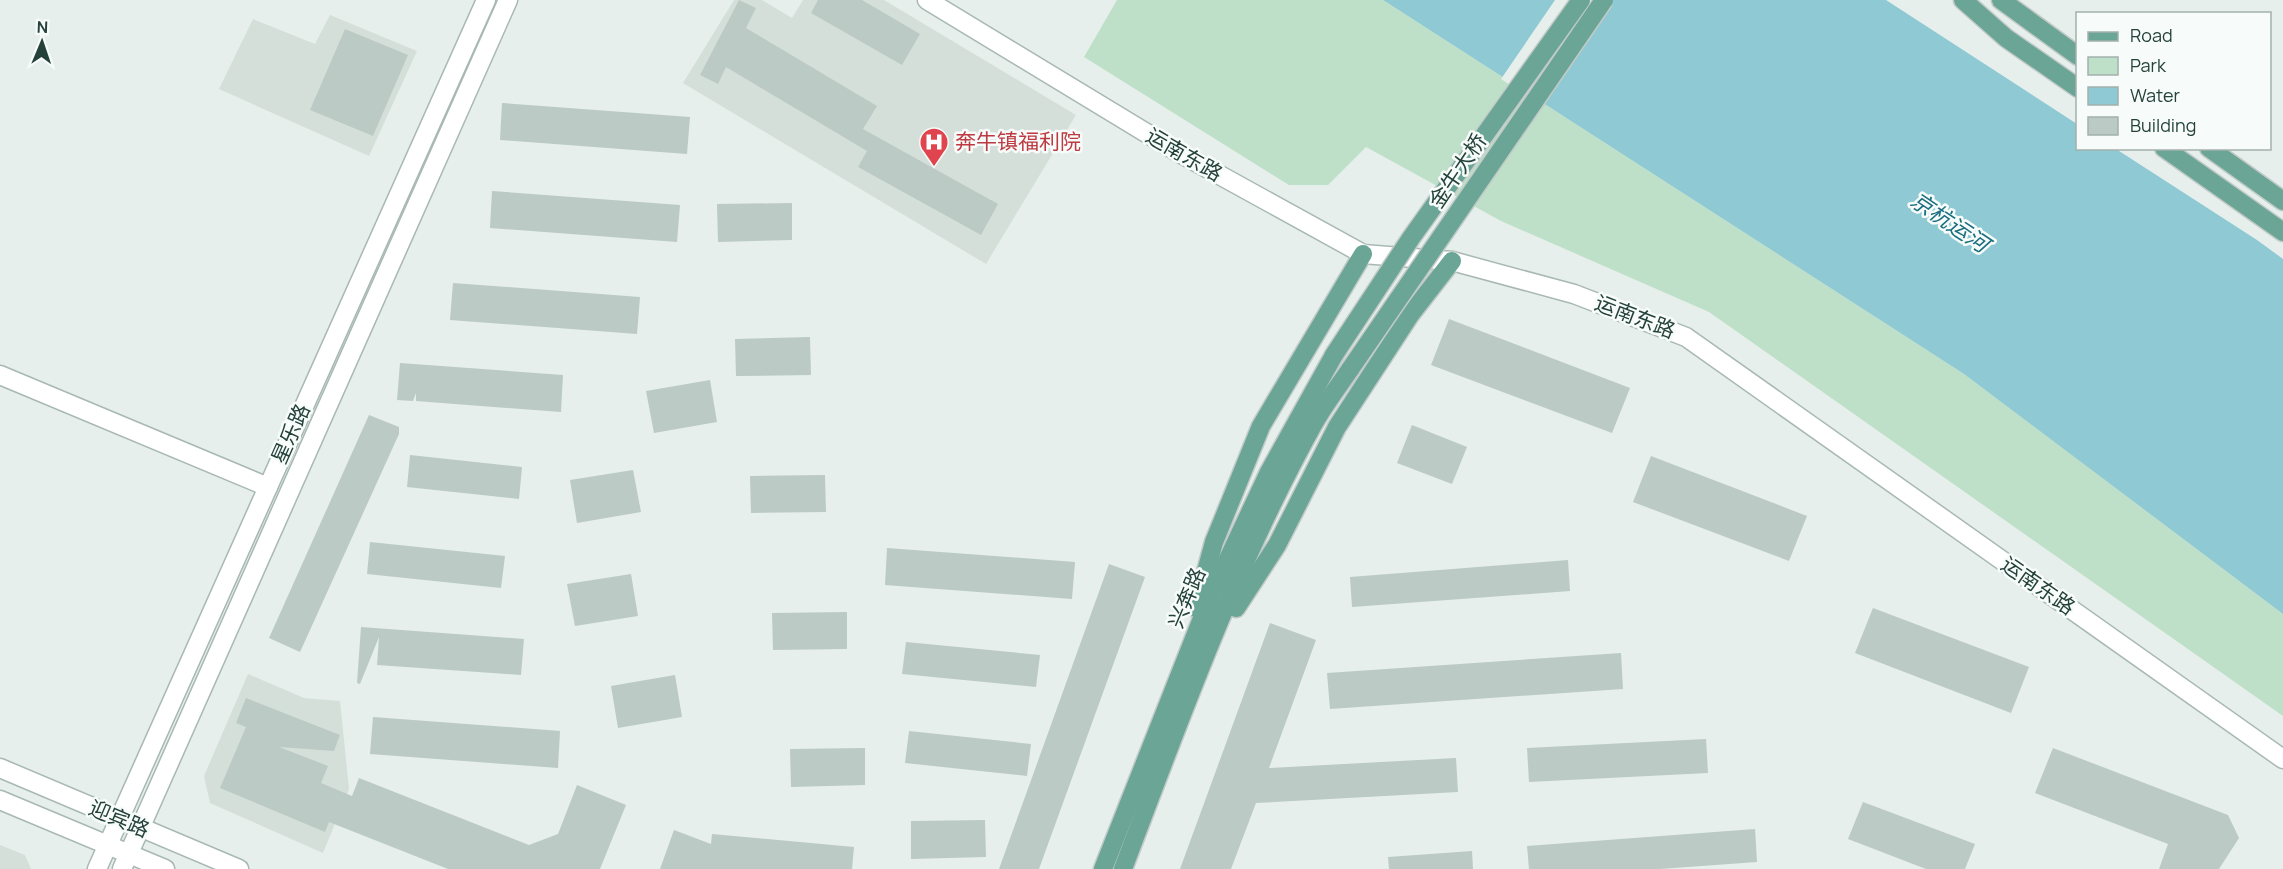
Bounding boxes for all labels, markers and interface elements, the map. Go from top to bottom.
north arrow [12,12,72,72]
legend [2076,12,2271,150]
text: N [36,16,49,38]
text: Road [2130,23,2173,47]
text: Park [2130,53,2167,77]
text: Water [2130,83,2180,107]
text: Building [2130,113,2196,137]
street label: 运南东路 [1141,121,1228,187]
hospital icon: 奔牛镇福利院 [918,126,950,168]
place label: 奔牛镇福利院 [955,127,1081,155]
street label: 金牛大桥 [1422,128,1492,213]
water label: 京杭运河 [1905,185,1998,261]
street label: 运南东路 [1591,288,1680,344]
street label: 星乐路 [264,399,316,468]
street label: 运南东路 [1996,550,2081,621]
street label: 兴奔路 [1161,563,1211,632]
street label: 迎宾路 [85,793,154,843]

